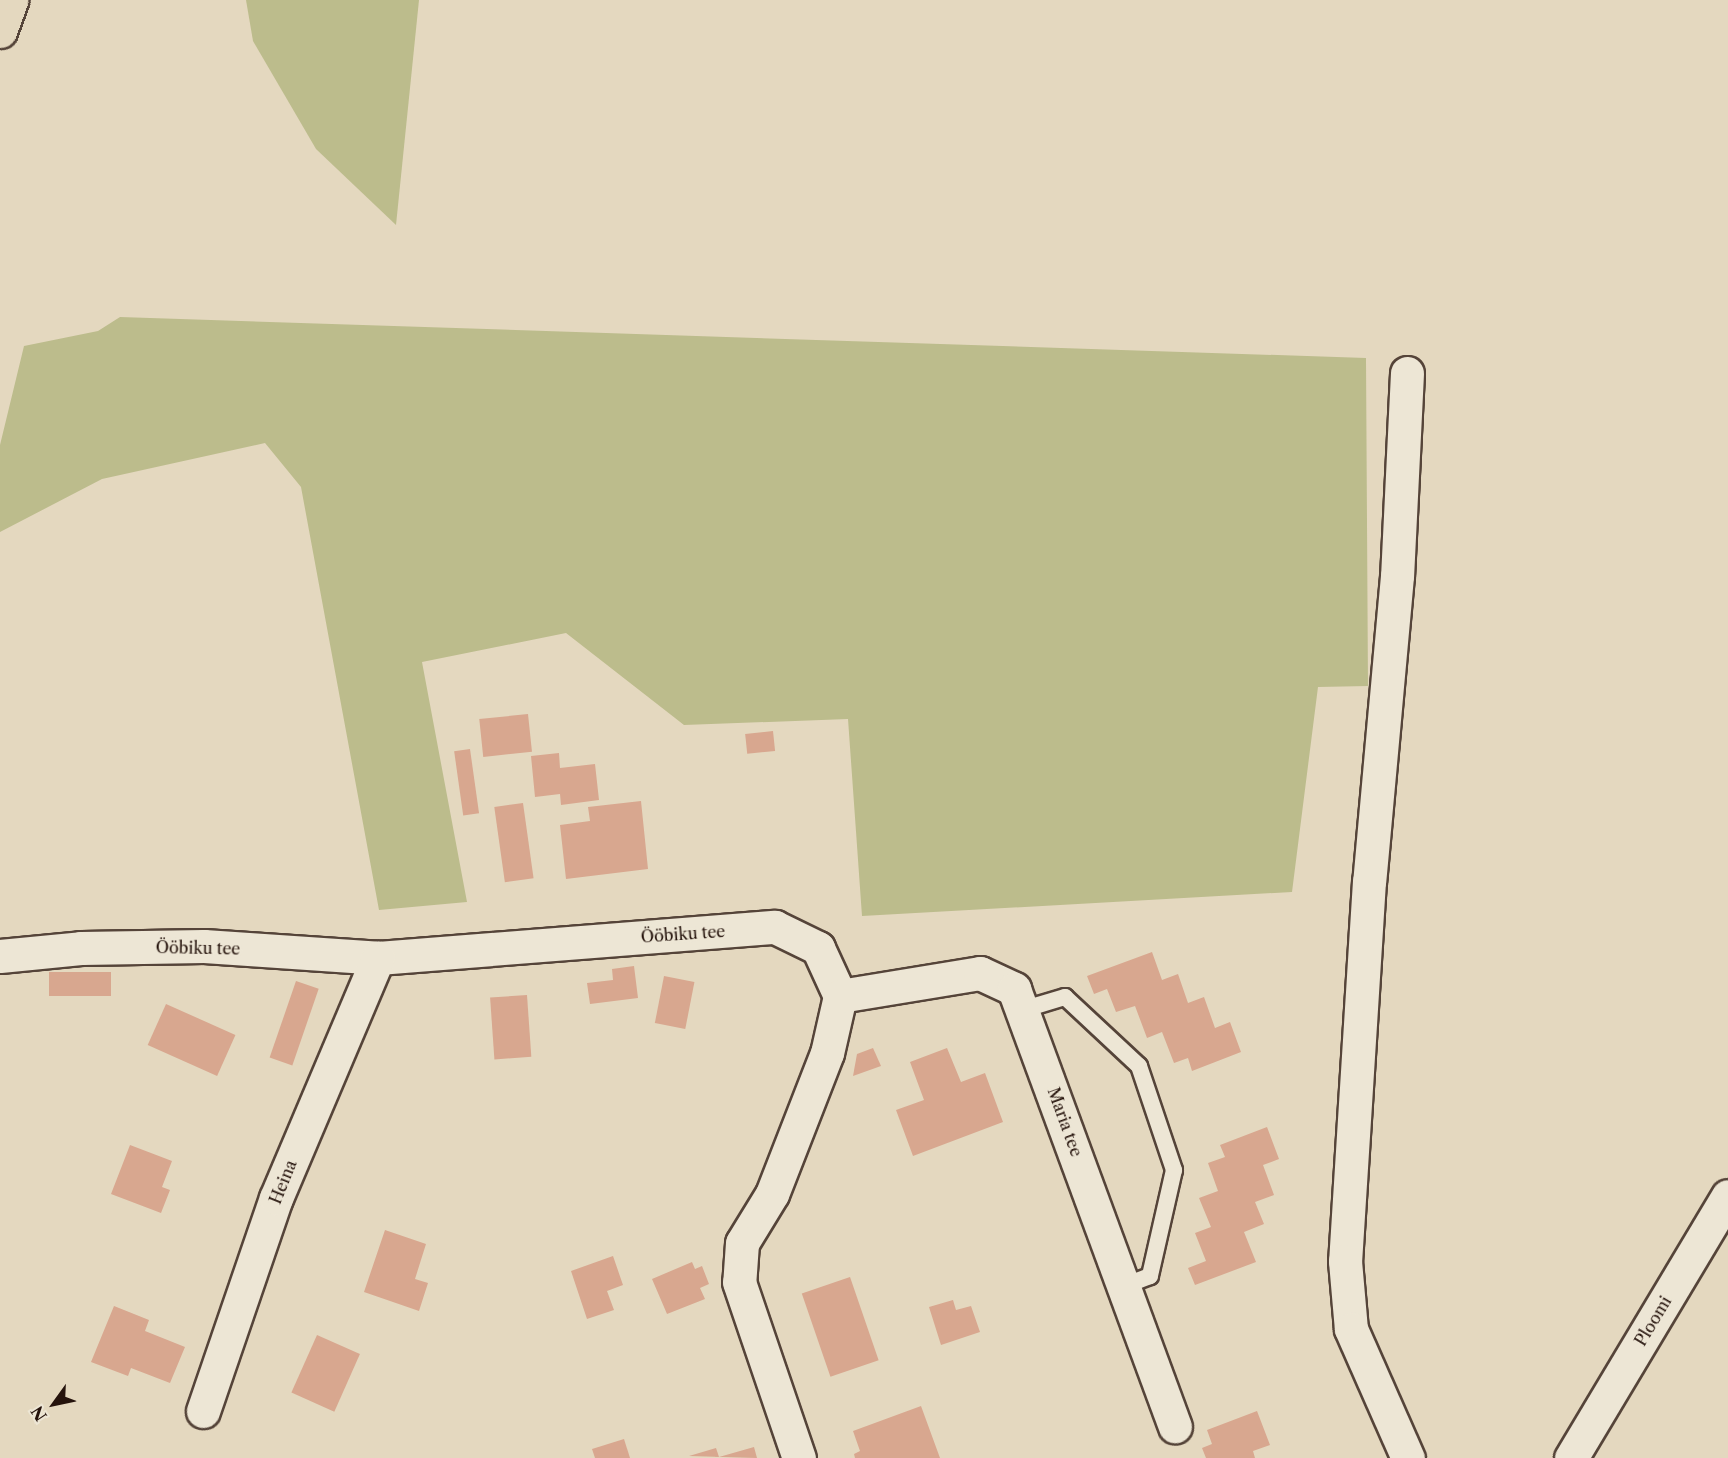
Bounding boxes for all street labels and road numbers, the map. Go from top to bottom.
street label: Ööbiku tee [640,921,726,947]
street label: Ööbiku tee [156,938,240,958]
street label: Maria tee [1044,1085,1086,1159]
street label: Heina [266,1157,300,1207]
street label: Ploomi [1631,1293,1675,1349]

